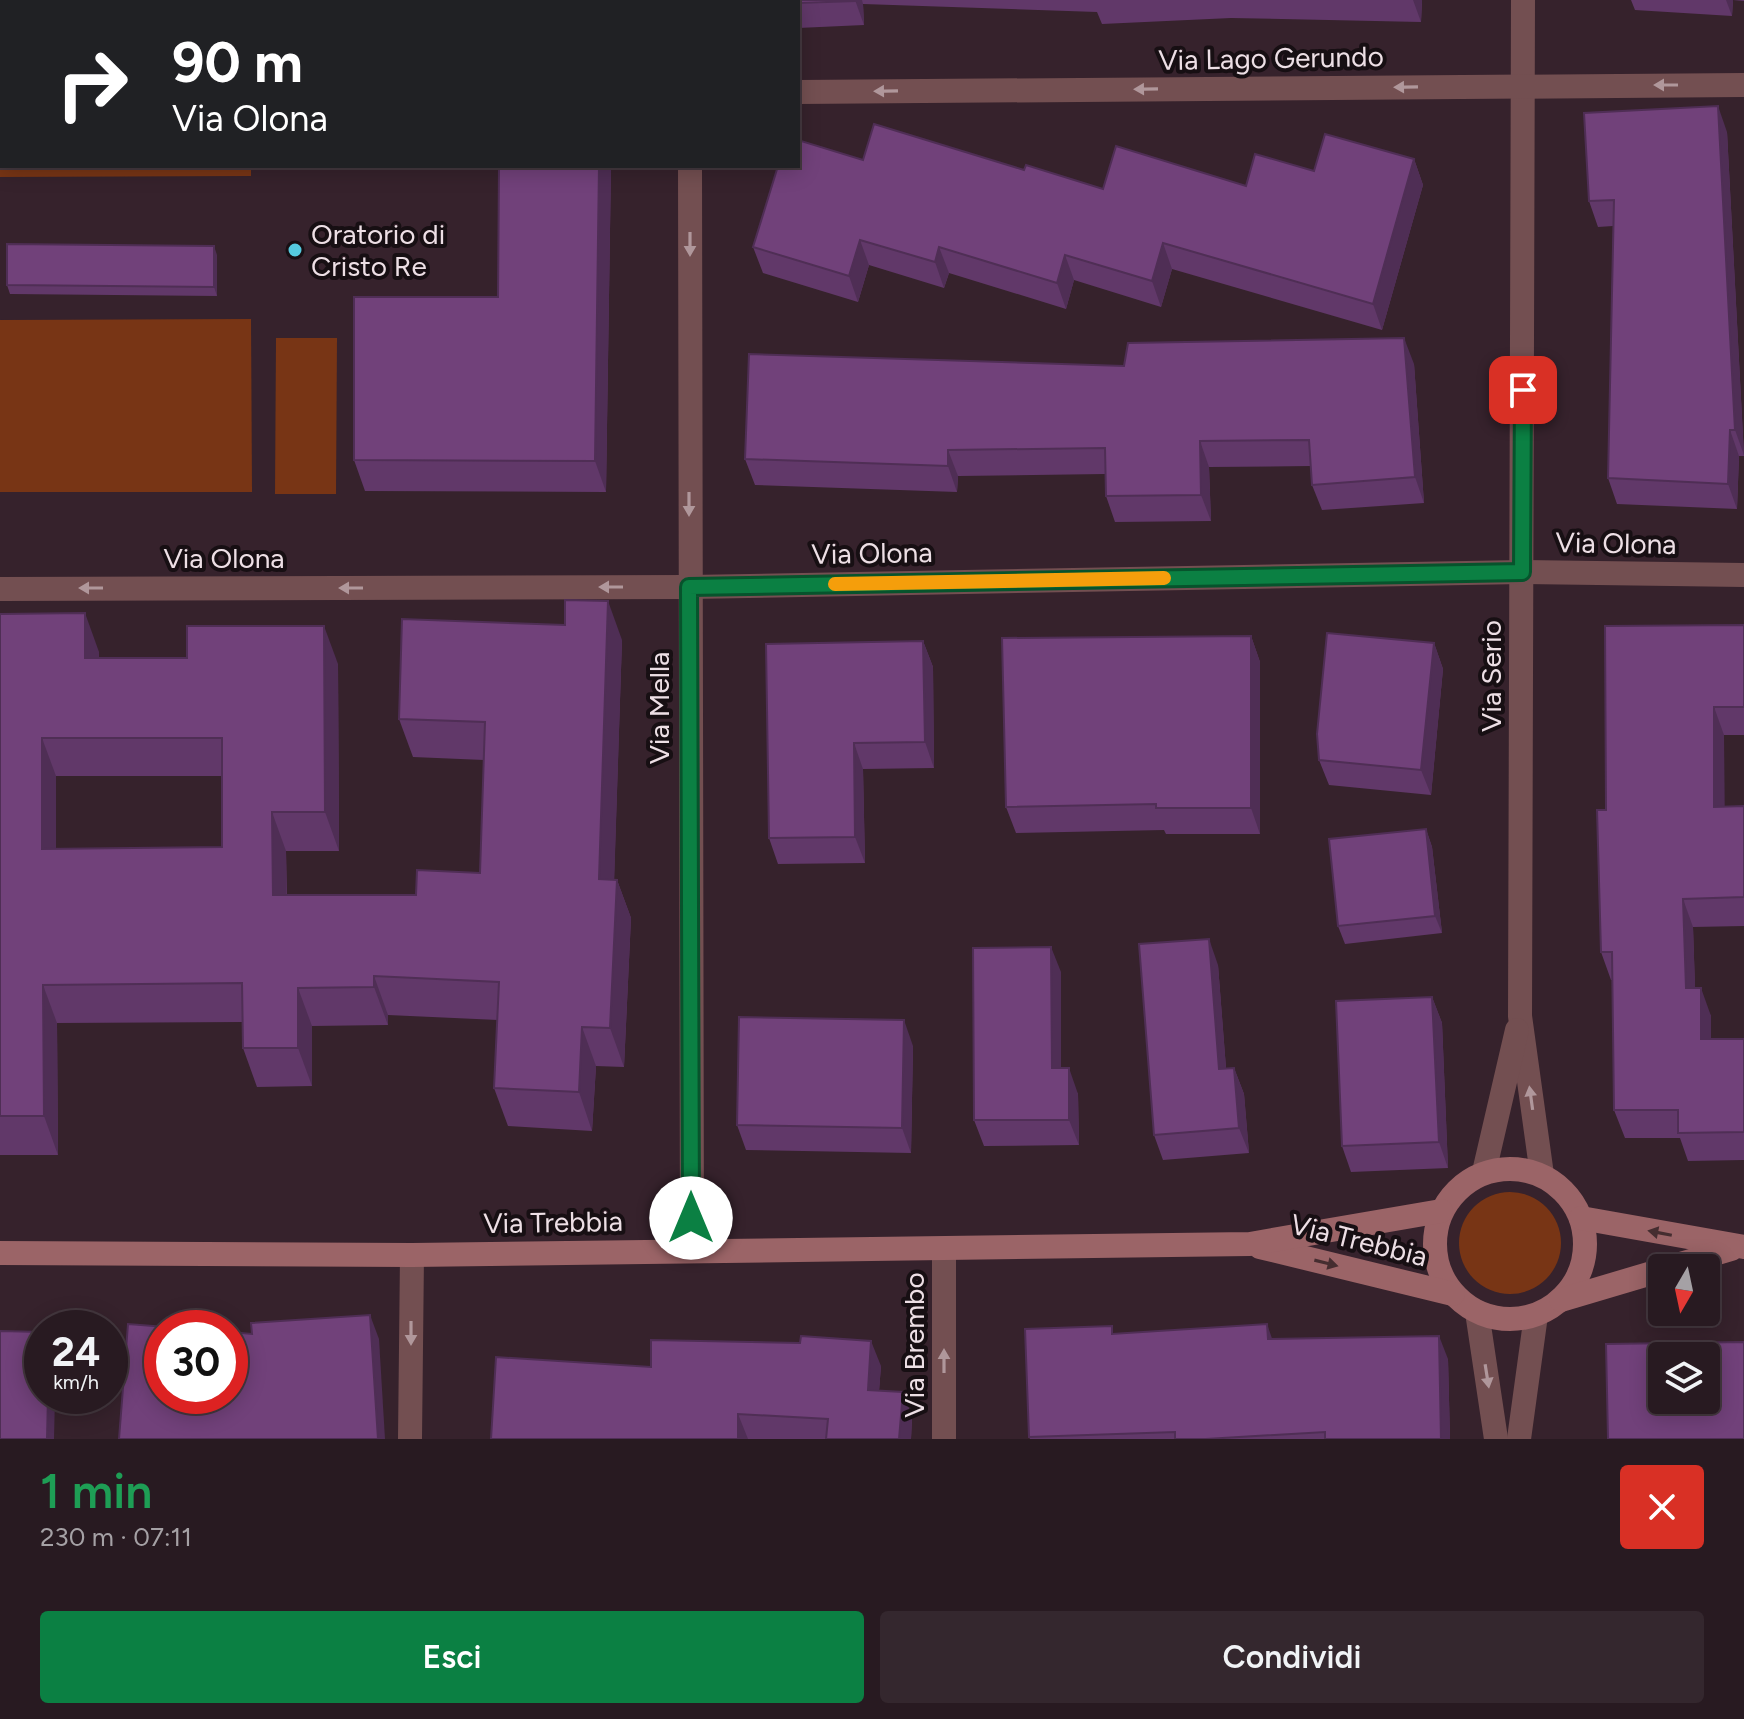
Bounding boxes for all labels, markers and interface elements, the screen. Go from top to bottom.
text: 90 m [172,29,303,96]
icon: right [40,32,144,136]
street label: Via Lago Gerundo [1158,39,1384,77]
one-way arrow [1653,79,1678,91]
one-way arrow [1393,81,1418,93]
one-way arrow [1133,83,1158,95]
one-way arrow [873,85,898,98]
text: Via Olona [172,97,328,140]
place label: Oratorio di Cristo Re [311,217,445,283]
one-way arrow [684,232,696,257]
marker: Oratorio di Cristo Re [286,241,304,259]
pin [1489,356,1557,424]
icon: arrive [1501,368,1545,412]
one-way arrow [683,492,695,517]
street label: Via Olona [1555,525,1677,561]
street label: Via Olona [811,535,933,571]
street label: Via Olona [163,541,285,575]
one-way arrow [598,581,623,593]
one-way arrow [78,582,103,594]
one-way arrow [338,582,363,594]
street label: Via Serio [1474,620,1508,732]
street label: Via Mella [642,652,676,764]
one-way arrow [1524,1085,1537,1110]
position arrow [649,1176,733,1260]
street label: Via Trebbia [483,1204,623,1240]
street label: Via Trebbia [1287,1207,1431,1273]
one-way arrow [1648,1226,1673,1238]
north arrow [1648,1254,1720,1326]
map controls [1648,1254,1720,1414]
one-way arrow [1314,1257,1339,1269]
street label: Via Brembo [897,1272,931,1418]
speed limit sign: 30 [144,1310,248,1414]
one-way arrow [405,1321,417,1346]
text: 24 [52,1328,100,1376]
button: layers [1648,1342,1720,1414]
one-way arrow [938,1348,950,1373]
one-way arrow [1481,1363,1494,1388]
text: km/h [53,1370,99,1394]
text: 1 min [40,1462,152,1520]
button: close [1620,1465,1704,1549]
text: 230 m · 07:11 [40,1521,192,1553]
button: Esci [40,1611,864,1703]
button: Condividi [880,1611,1704,1703]

